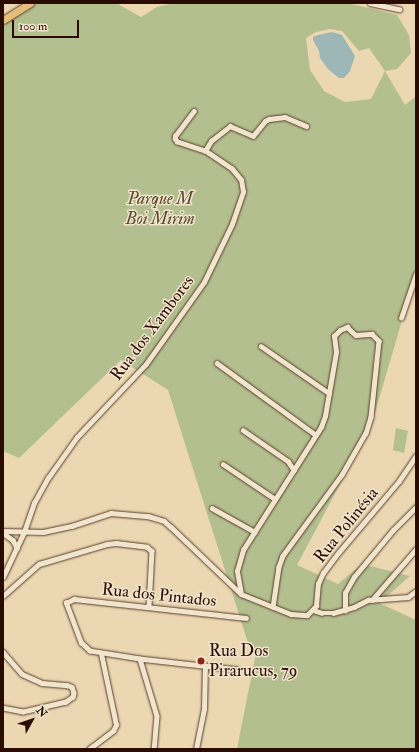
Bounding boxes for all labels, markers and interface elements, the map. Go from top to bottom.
scale bar [14,12,81,38]
text: 100 m [19,19,47,34]
park label: Parque M Boi Mirim [126,189,194,229]
street label: Rua dos Xambores [106,271,198,385]
street label: Rua Polinésia [309,483,383,567]
street label: Rua dos Pintados [101,579,217,611]
place label: Rua Dos Pirarucus, 79 [209,641,297,681]
marker: Rua Dos Pirarucus, 79 [196,656,206,666]
north arrow [12,700,52,740]
text: N [33,704,50,720]

